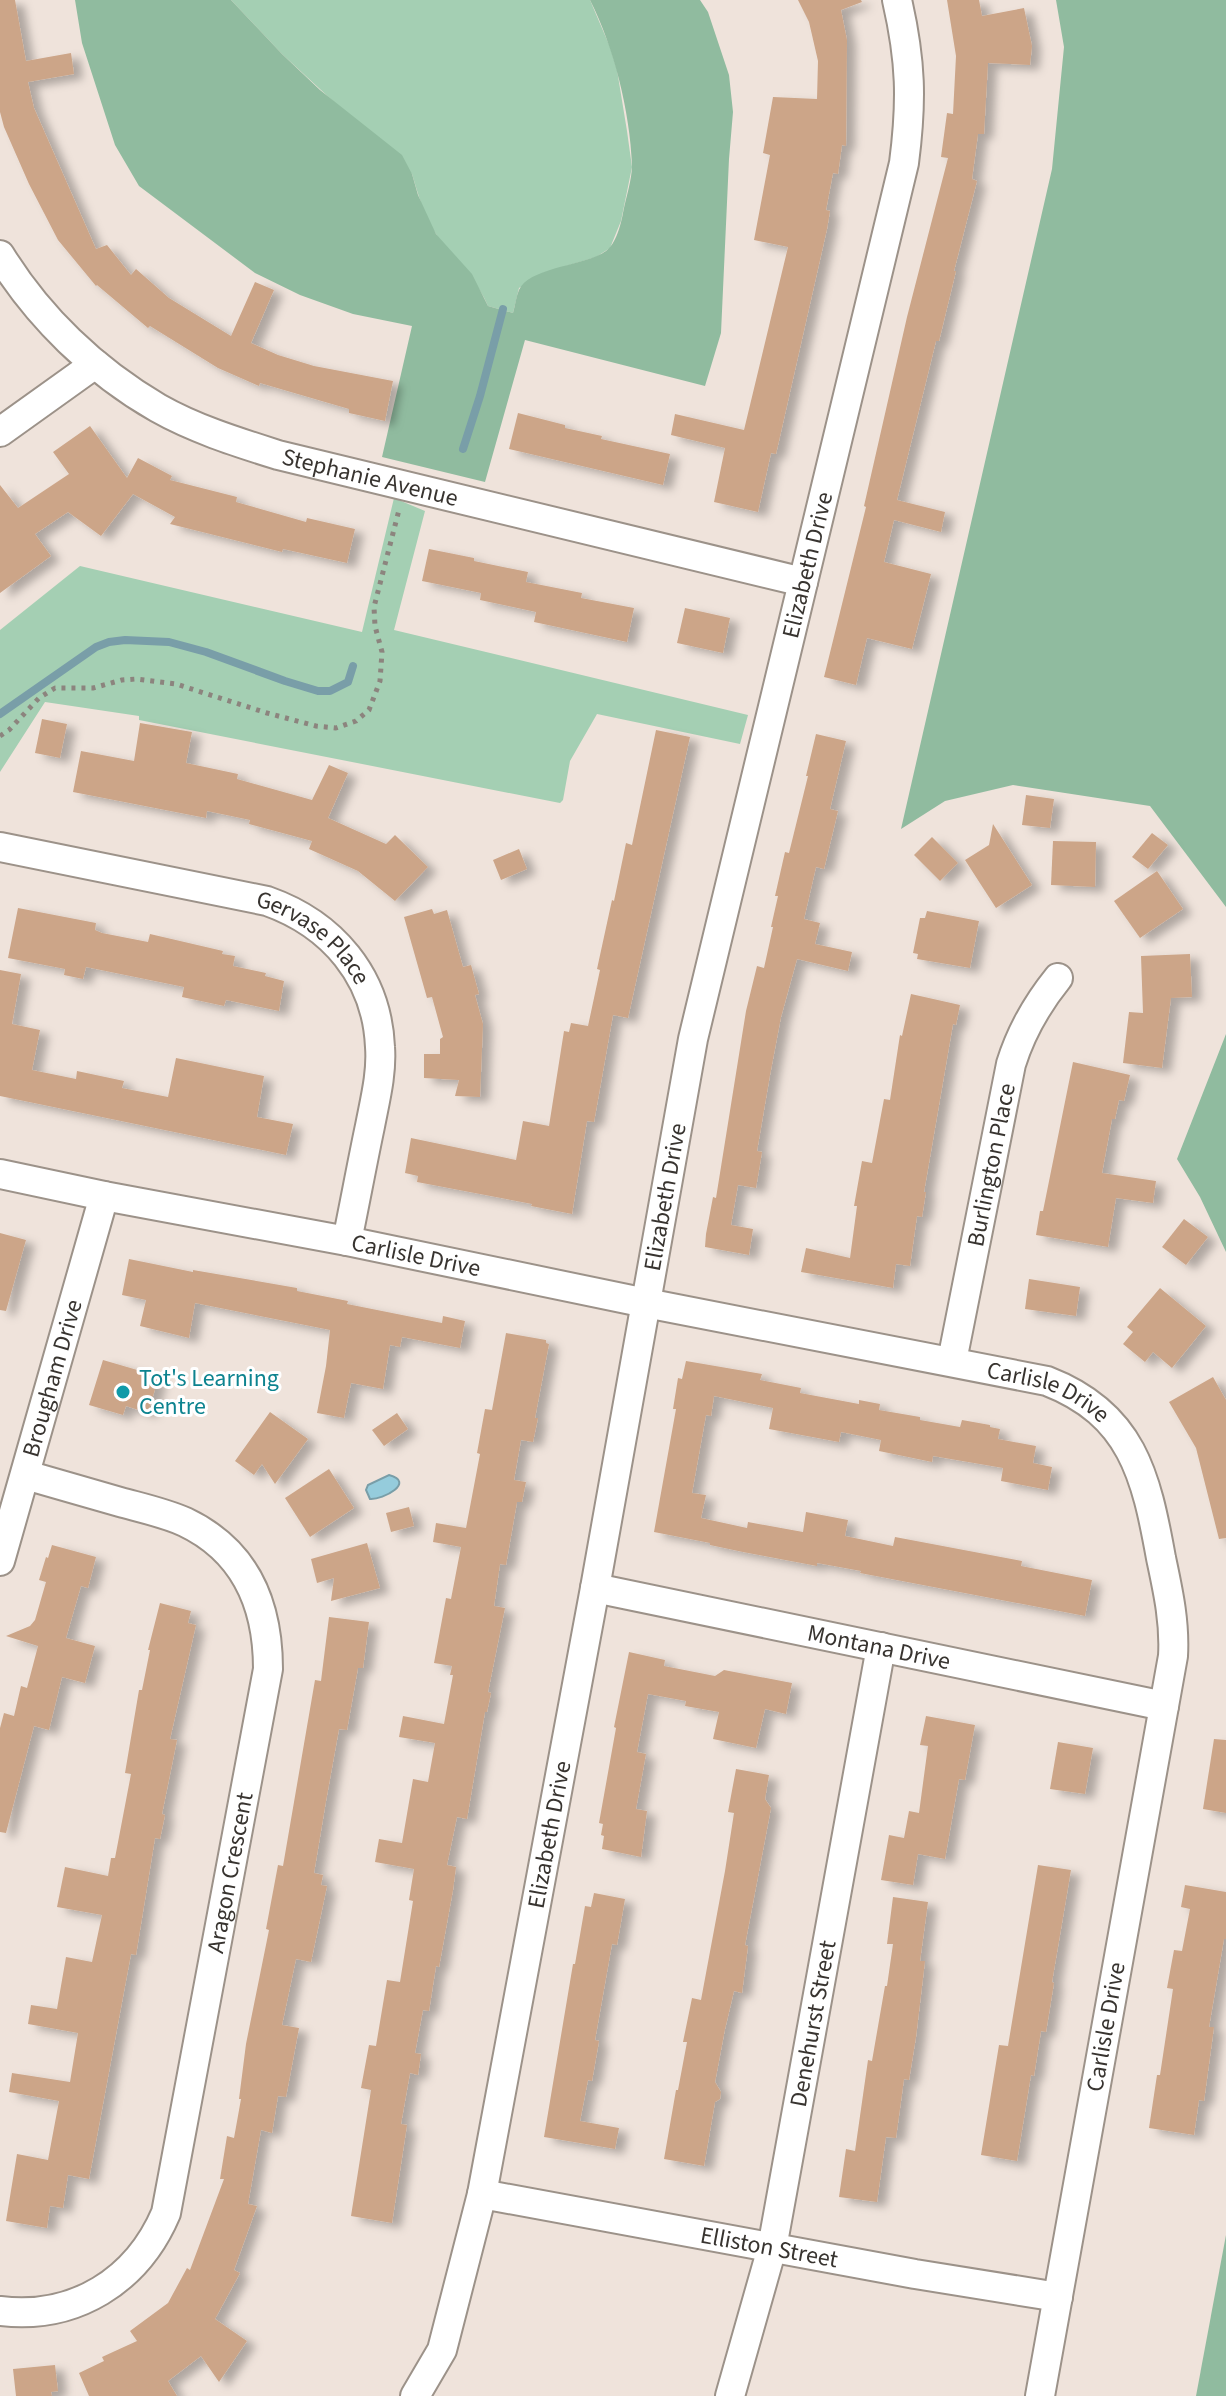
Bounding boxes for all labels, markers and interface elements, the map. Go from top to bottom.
street label: Stephanie Avenue [278,439,462,515]
street label: Elizabeth Drive [773,488,842,642]
street label: Gervase Place [254,882,379,991]
street label: Burlington Place [958,1080,1024,1250]
street label: Elizabeth Drive [634,1120,695,1274]
street label: Carlisle Drive [348,1225,484,1286]
street label: Brougham Drive [13,1295,91,1461]
street label: Carlisle Drive [984,1352,1118,1431]
place label: Tot's Learning Centre [139,1361,279,1424]
marker: Tot's Learning Centre [114,1383,132,1401]
street label: Montana Drive [804,1615,954,1679]
street label: Elizabeth Drive [518,1758,580,1911]
street label: Aragon Crescent [198,1789,262,1956]
street label: Denehurst Street [780,1937,845,2110]
street label: Carlisle Drive [1077,1959,1135,2095]
street label: Elliston Street [697,2217,841,2277]

